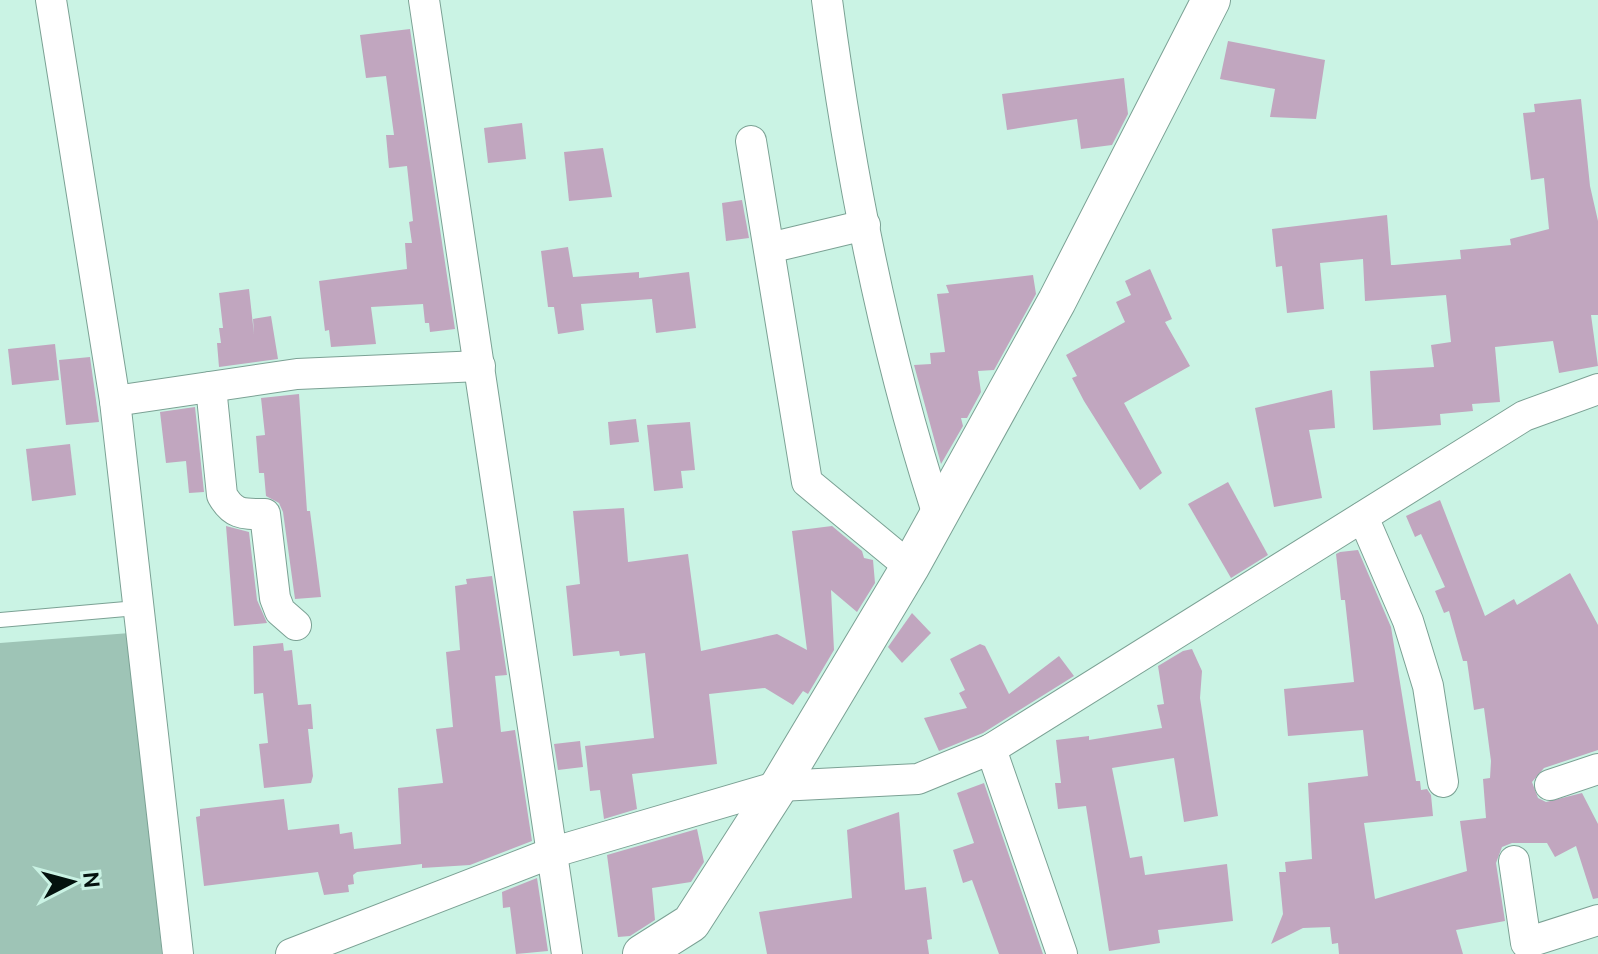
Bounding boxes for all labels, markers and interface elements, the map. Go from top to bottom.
north arrow [32,842,112,922]
text: N [79,870,106,889]

